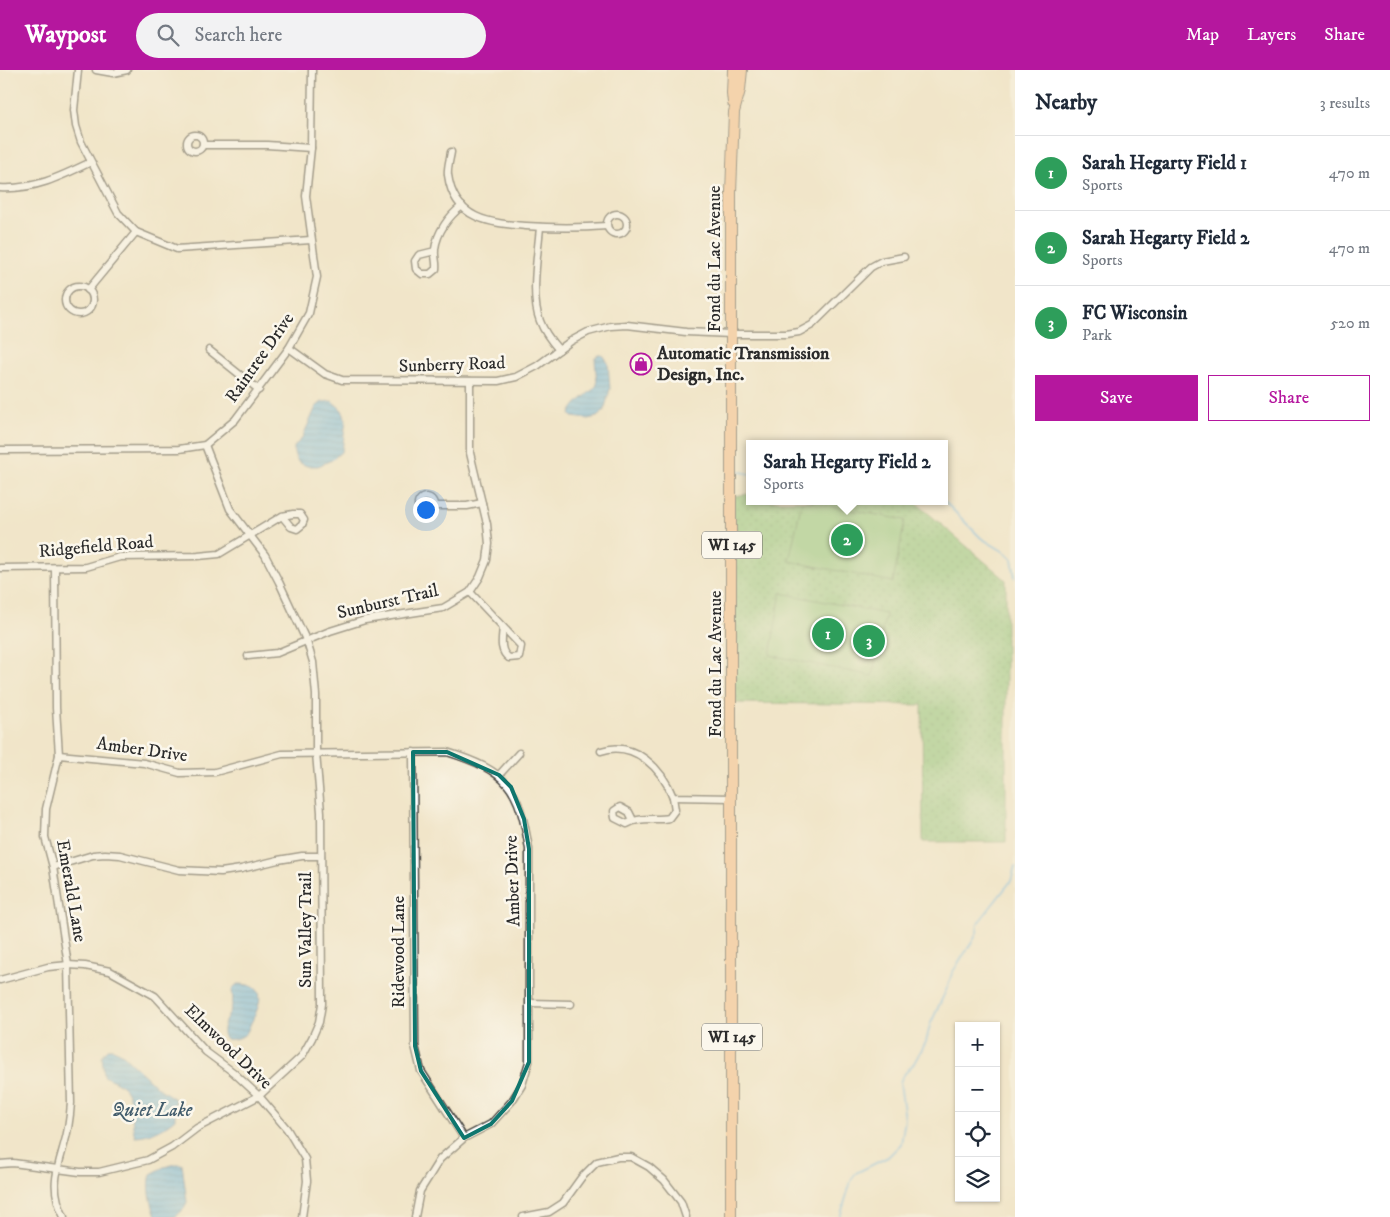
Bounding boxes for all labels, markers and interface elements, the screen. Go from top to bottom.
search box [136,13,486,58]
text: Waypost [25,20,106,50]
icon: search [154,21,182,49]
text: Search here [194,24,282,47]
text: Map [1186,24,1219,46]
text: Layers [1247,24,1296,46]
text: Share [1324,24,1365,46]
text: Nearby [1035,90,1097,116]
text: 3 results [1320,93,1370,113]
text: Sarah Hegarty Field 1 [1082,152,1247,175]
text: 1 [1048,163,1054,183]
text: 470 m [1329,163,1370,183]
text: Sports [1082,175,1123,195]
street label: Fond du Lac Avenue [704,185,726,333]
text: Sarah Hegarty Field 2 [1082,227,1249,250]
text: 2 [1047,238,1055,258]
text: 470 m [1329,238,1370,258]
text: Sports [1082,250,1123,270]
text: FC Wisconsin [1082,302,1188,325]
street label: Raintree Drive [221,309,299,407]
text: 3 [1048,313,1054,333]
text: 520 m [1330,313,1370,333]
text: Park [1082,325,1112,345]
place label: Automatic Transmission Design, Inc. [656,343,830,386]
street label: Sunberry Road [398,352,506,378]
shop icon: Automatic Transmission Design, Inc. [629,352,653,376]
button: Save [1035,375,1198,421]
button: Share [1208,375,1370,421]
popup [746,440,948,505]
text: Sarah Hegarty Field 2 [763,451,931,474]
text: Sports [763,474,804,494]
your location [413,497,439,523]
pin: 2 [831,521,863,559]
street label: Ridgefield Road [38,531,154,563]
road number: WI 145 [702,532,762,558]
street label: Sunburst Trail [335,580,441,624]
street label: Fond du Lac Avenue [705,590,727,738]
pin: 1 [812,615,844,653]
pin: 3 [853,622,885,660]
street label: Amber Drive [95,733,189,767]
street label: Amber Drive [500,835,526,927]
street label: Emerald Lane [51,838,91,944]
street label: Sun Valley Trail [295,871,317,988]
street label: Ridewood Lane [388,896,410,1008]
street label: Elmwood Drive [180,1000,276,1094]
map controls [955,1022,1000,1202]
button: + [955,1022,1000,1067]
road number: WI 145 [702,1024,762,1050]
button: − [955,1067,1000,1112]
water label: Quiet Lake [112,1099,193,1122]
button: locate [955,1112,1000,1157]
button: layers [955,1157,1000,1202]

